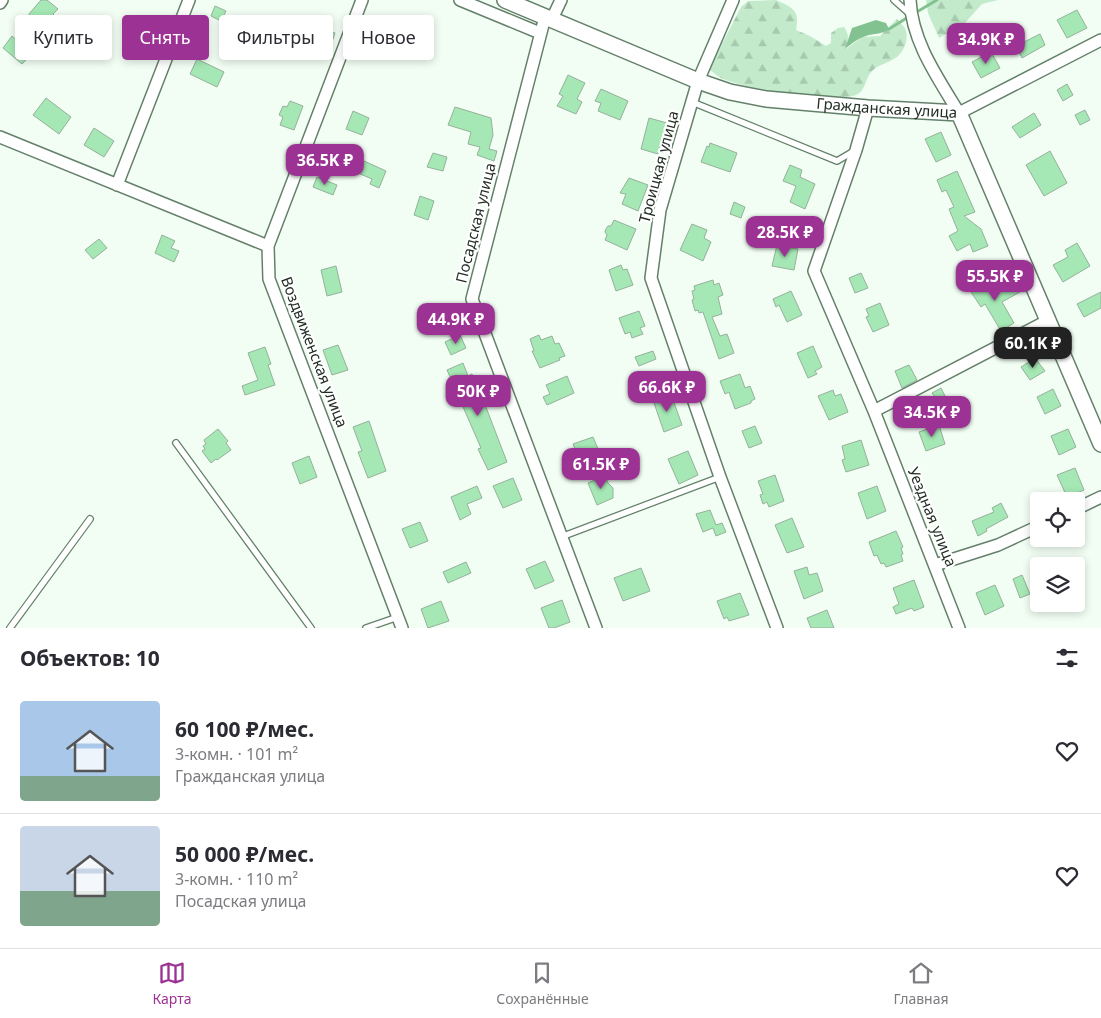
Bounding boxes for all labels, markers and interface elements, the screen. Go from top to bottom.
chip: Купить [15,15,112,60]
chip: Снять [122,15,209,60]
chip: Фильтры [219,15,333,60]
chip: Новое [343,15,434,60]
pin: 34.9K ₽ [940,22,1032,65]
text: 34.9K ₽ [958,28,1014,50]
street label: Гражданская улица [816,92,958,122]
street label: Троицкая улица [633,108,683,225]
pin: 36.5K ₽ [279,144,371,186]
text: 36.5K ₽ [297,149,353,171]
street label: Посадская улица [450,161,500,285]
pin: 28.5K ₽ [739,216,831,258]
text: 28.5K ₽ [757,221,813,243]
pin: 55.5K ₽ [949,260,1041,302]
text: 55.5K ₽ [967,265,1023,287]
street label: Воздвиженская улица [277,273,353,430]
pin: 44.9K ₽ [410,302,502,345]
text: 44.9K ₽ [428,308,484,330]
pin: 60.1K ₽ [987,326,1079,369]
text: 60.1K ₽ [1005,332,1061,354]
pin: 66.6K ₽ [621,370,713,413]
pin: 50K ₽ [443,374,513,417]
text: 66.6K ₽ [639,376,695,398]
text: 50K ₽ [457,380,499,402]
pin: 34.5K ₽ [886,396,978,438]
text: 34.5K ₽ [904,401,960,423]
pin: 61.5K ₽ [555,448,647,490]
text: 61.5K ₽ [573,453,629,475]
street label: Уездная улица [904,464,962,569]
map controls [1030,492,1085,612]
button: locate [1030,492,1085,547]
button: layers [1030,557,1085,612]
text: Объектов: 10 [20,644,160,672]
icon: filters [1053,644,1081,672]
text: 60 100 ₽/мес. [175,715,314,743]
icon: home [60,721,120,781]
icon: heart [1053,737,1081,765]
text: 3-комн. · 101 m² [175,743,298,765]
text: Гражданская улица [175,765,325,787]
text: 50 000 ₽/мес. [175,840,314,868]
icon: home [60,846,120,906]
icon: heart [1053,862,1081,890]
text: 3-комн. · 110 m² [175,868,298,890]
text: Посадская улица [175,890,306,912]
tab: Карта [152,959,191,1008]
tab: Сохранённые [496,959,589,1008]
tab: Главная [894,959,949,1008]

